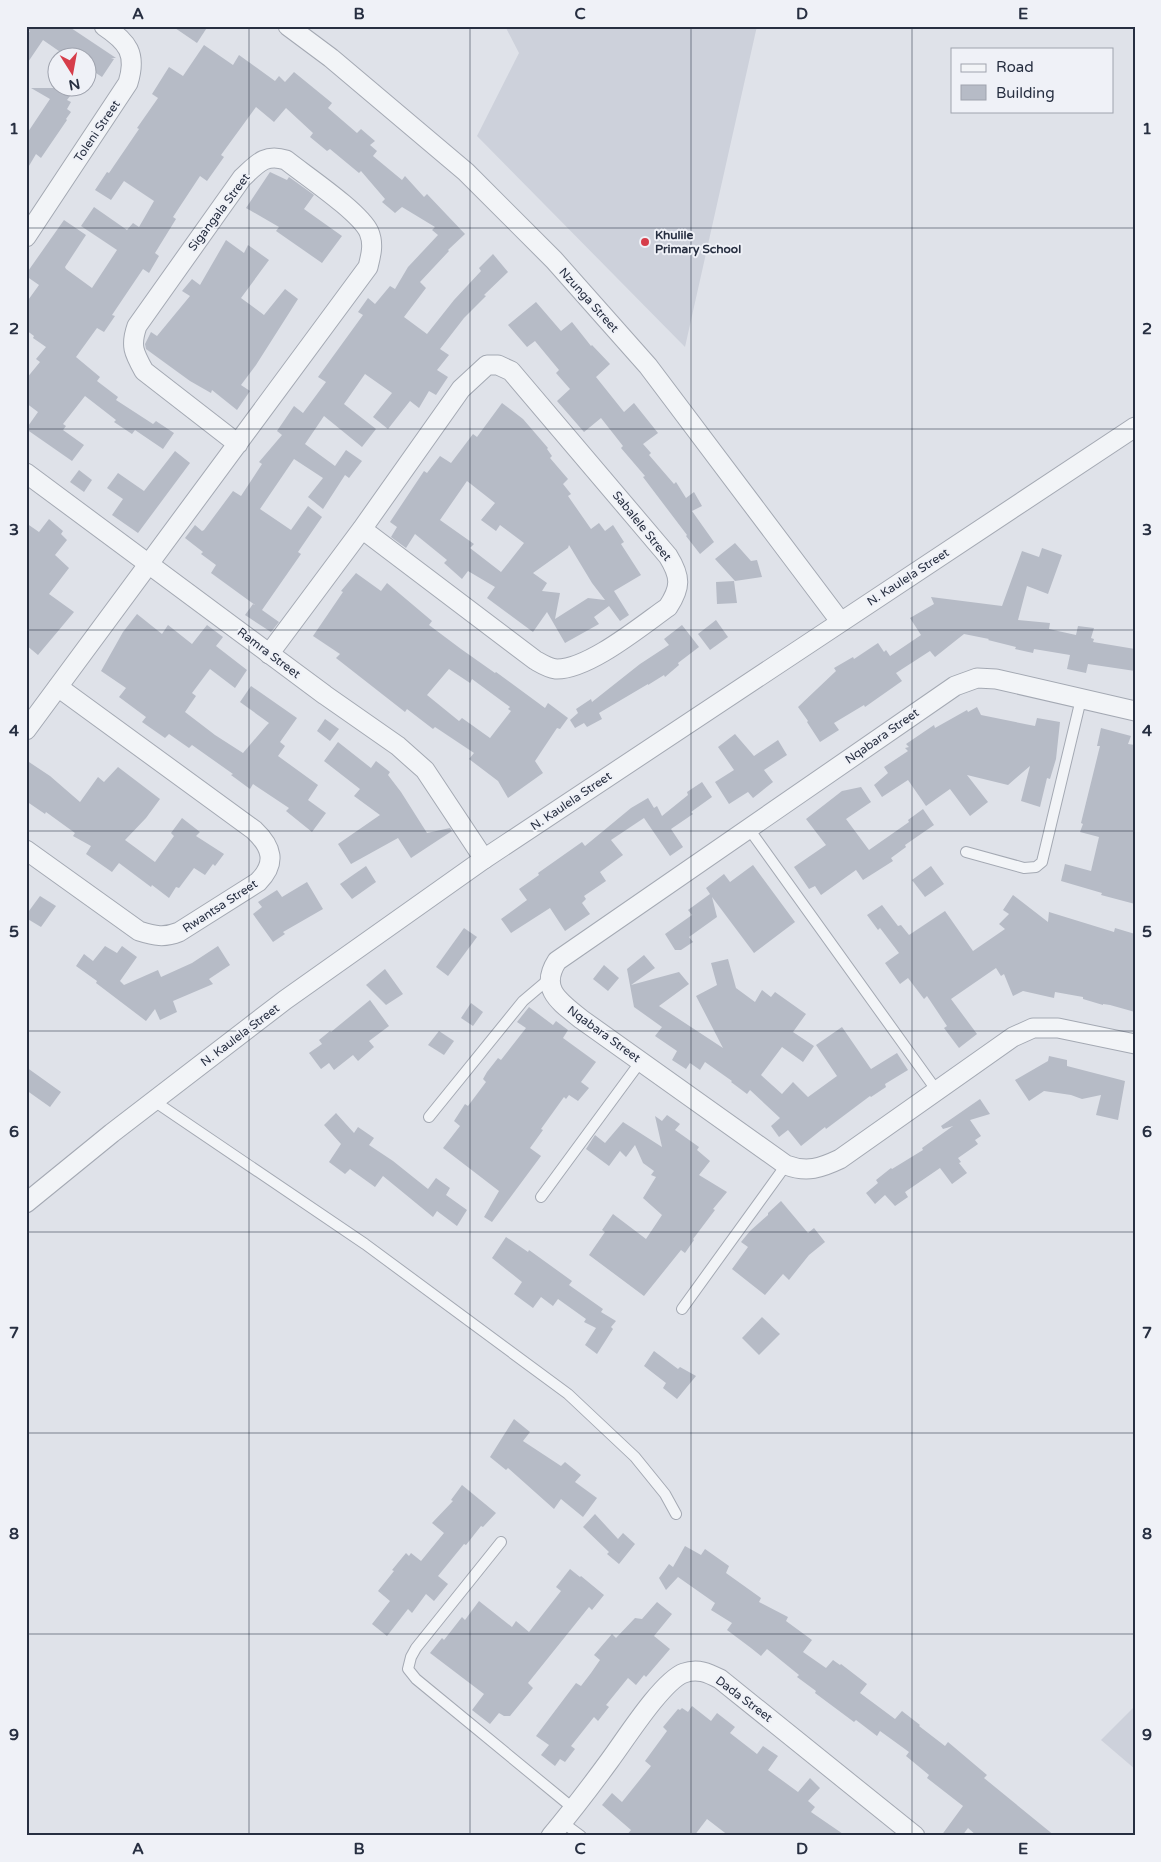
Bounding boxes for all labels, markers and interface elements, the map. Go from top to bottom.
text: A [132,4,144,24]
text: B [353,4,365,24]
text: C [574,4,586,24]
text: D [796,4,808,24]
text: E [1018,4,1028,24]
north arrow [48,48,98,98]
legend [951,48,1114,112]
text: Road [996,58,1034,76]
text: N [67,75,82,94]
text: Building [996,84,1055,102]
street label: Toleni Street [71,97,123,164]
text: 1 [9,119,19,139]
text: 1 [1142,119,1152,139]
street label: Sigangala Street [185,170,253,253]
place label: Khulile Primary School [655,228,741,257]
marker: Khulile Primary School [639,236,651,248]
street label: Nzunga Street [556,265,622,335]
text: 2 [9,319,19,339]
text: 2 [1142,319,1152,339]
street label: Sabalele Street [610,488,675,564]
text: 3 [9,520,19,540]
text: 3 [1142,520,1152,540]
street label: N. Kaulela Street [864,545,952,609]
street label: Ramra Street [235,625,304,681]
street label: Nqabara Street [842,705,922,767]
text: 4 [9,721,19,741]
text: 4 [1142,721,1152,741]
street label: N. Kaulela Street [528,768,615,833]
street label: Rwantsa Street [180,876,260,935]
text: 5 [9,922,19,942]
text: 5 [1142,922,1152,942]
street label: N. Kaulela Street [198,1001,282,1069]
street label: Nqabara Street [565,1003,644,1065]
text: 6 [9,1122,19,1142]
text: 6 [1142,1122,1152,1142]
text: 7 [9,1323,19,1343]
text: 7 [1142,1323,1152,1343]
text: 8 [9,1524,19,1544]
text: 8 [1142,1524,1152,1544]
street label: Dada Street [713,1673,775,1725]
text: 9 [9,1725,19,1745]
text: 9 [1142,1725,1152,1745]
text: A [132,1839,144,1859]
text: B [353,1839,365,1859]
text: C [574,1839,586,1859]
text: D [796,1839,808,1859]
text: E [1018,1839,1028,1859]

